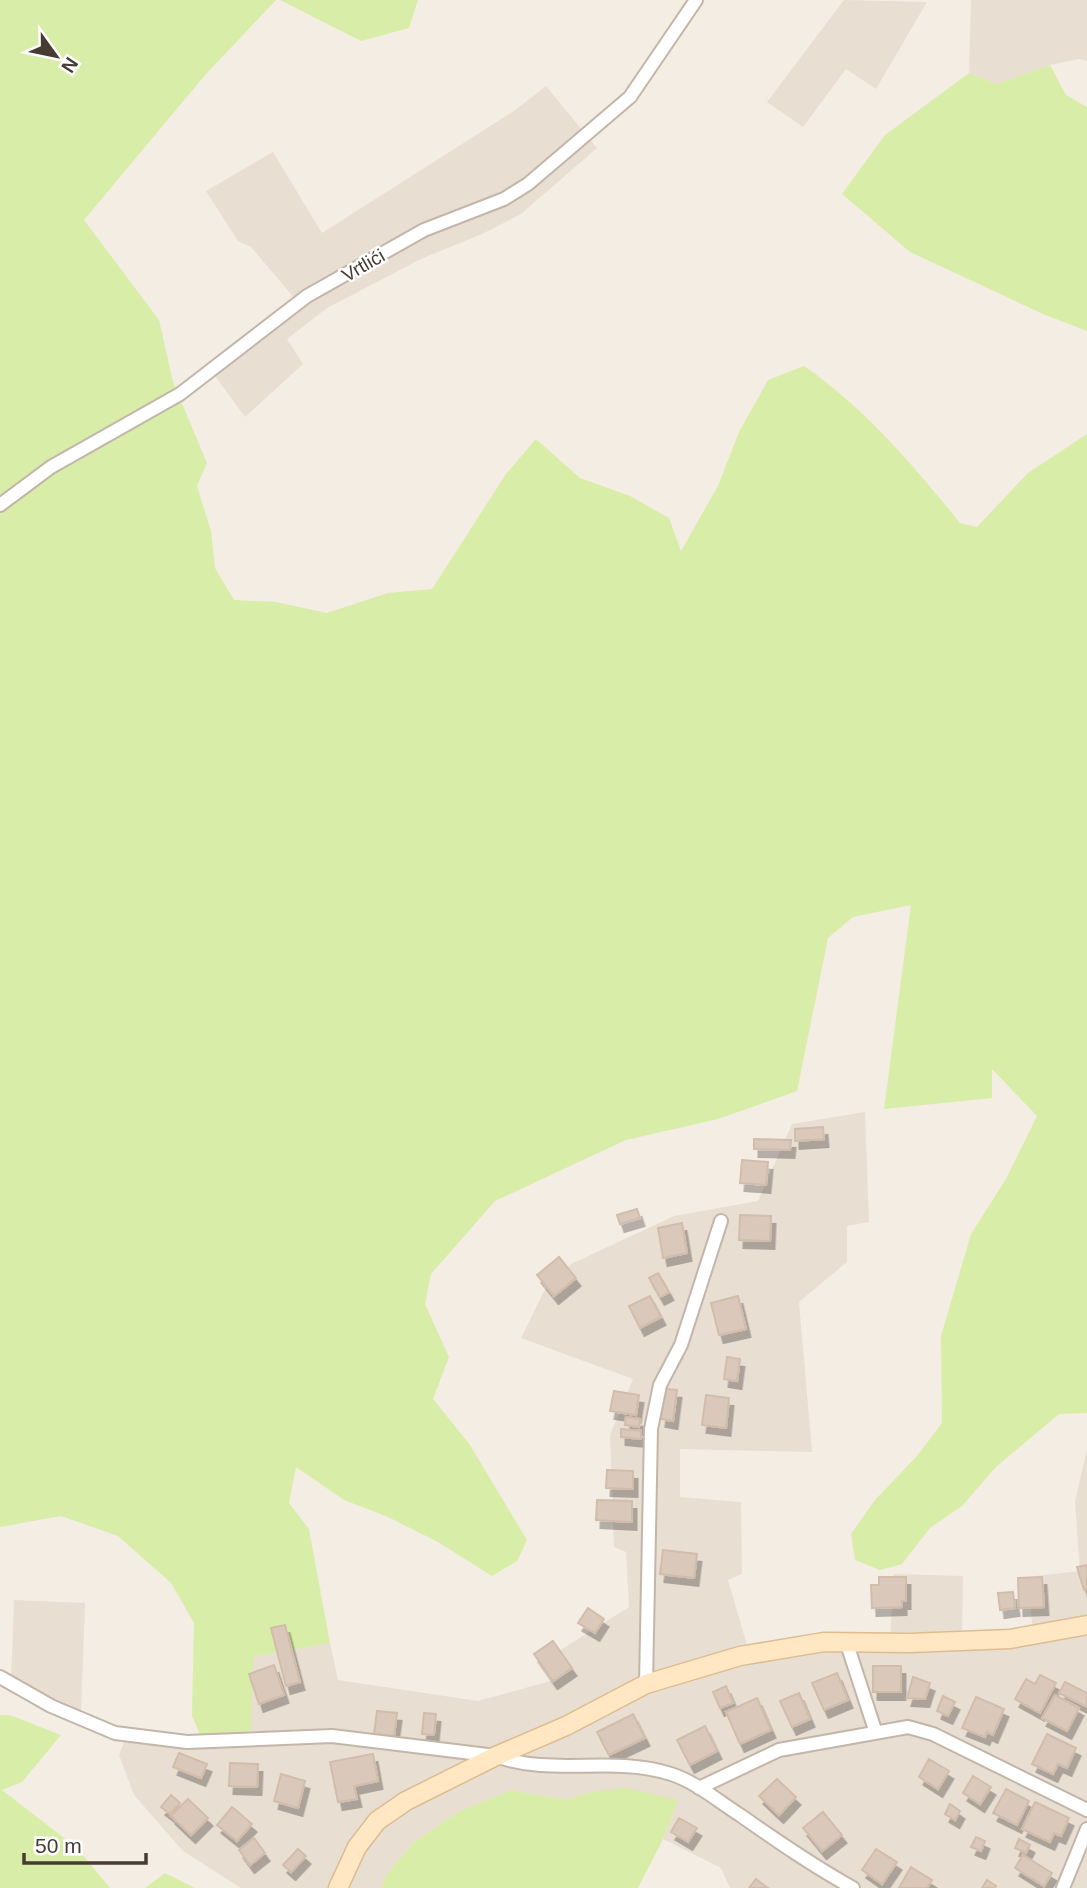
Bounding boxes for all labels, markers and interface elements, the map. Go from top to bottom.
north arrow [21,21,91,91]
text: N [57,54,82,76]
street label: Vrtlići [338,245,388,286]
scale bar [24,1822,147,1866]
text: 50 m [35,1834,82,1857]

